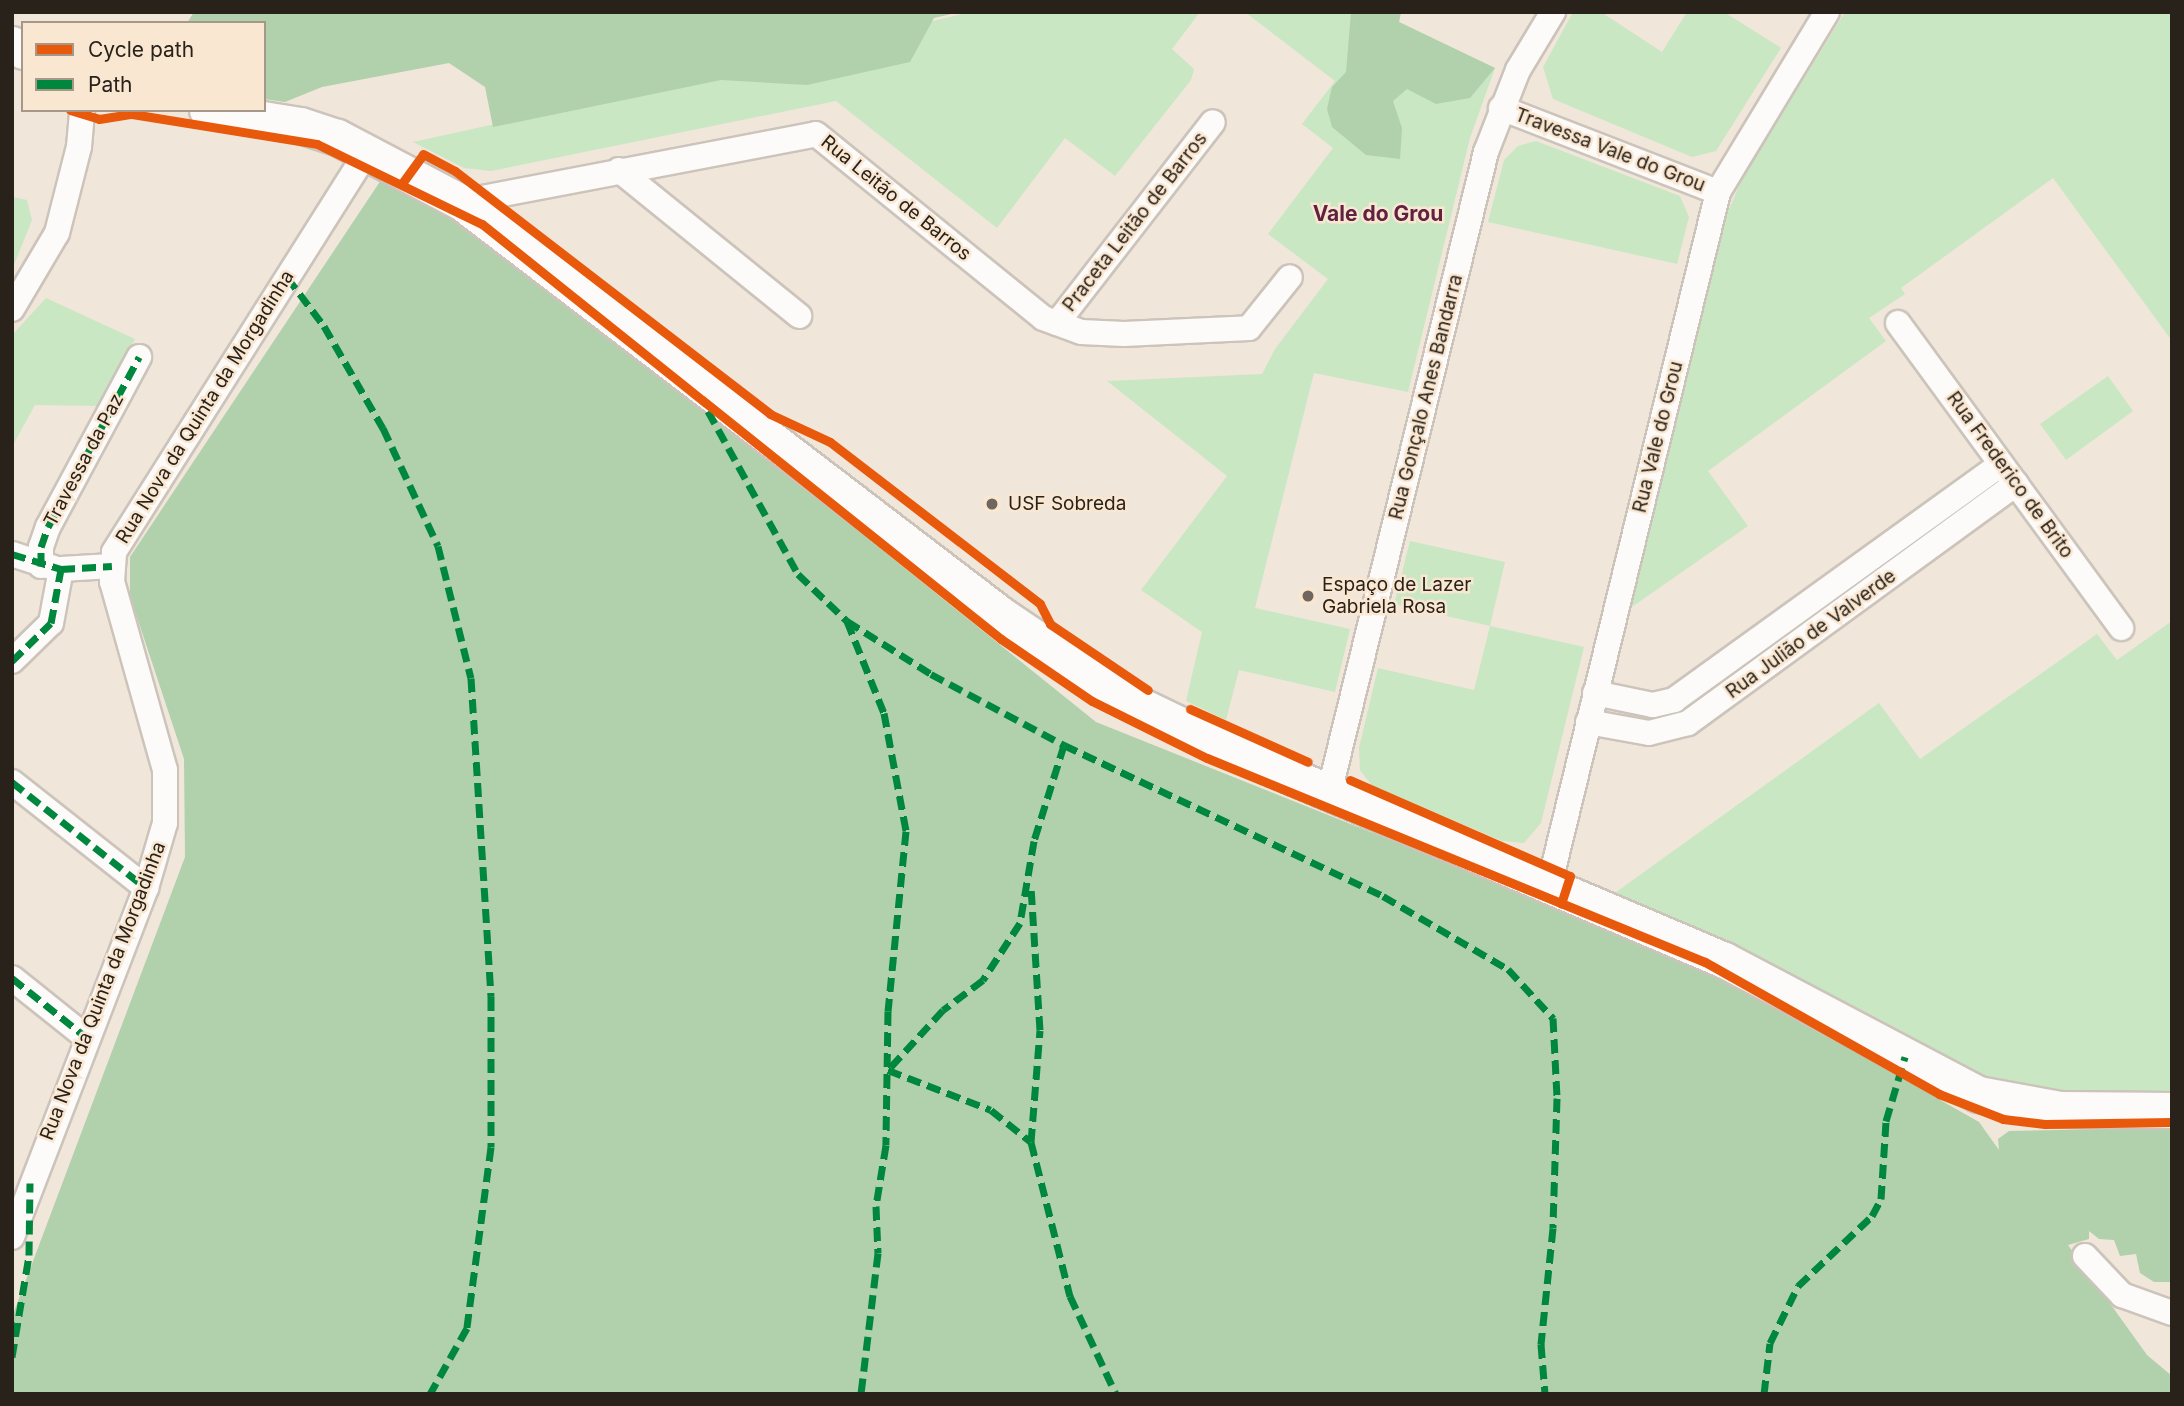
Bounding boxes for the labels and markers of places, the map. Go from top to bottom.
place label: USF Sobreda [1008,493,1126,515]
marker: USF Sobreda [982,494,1002,514]
place label: Espaço de Lazer Gabriela Rosa [1322,574,1471,618]
marker: Espaço de Lazer Gabriela Rosa [1300,588,1316,604]

